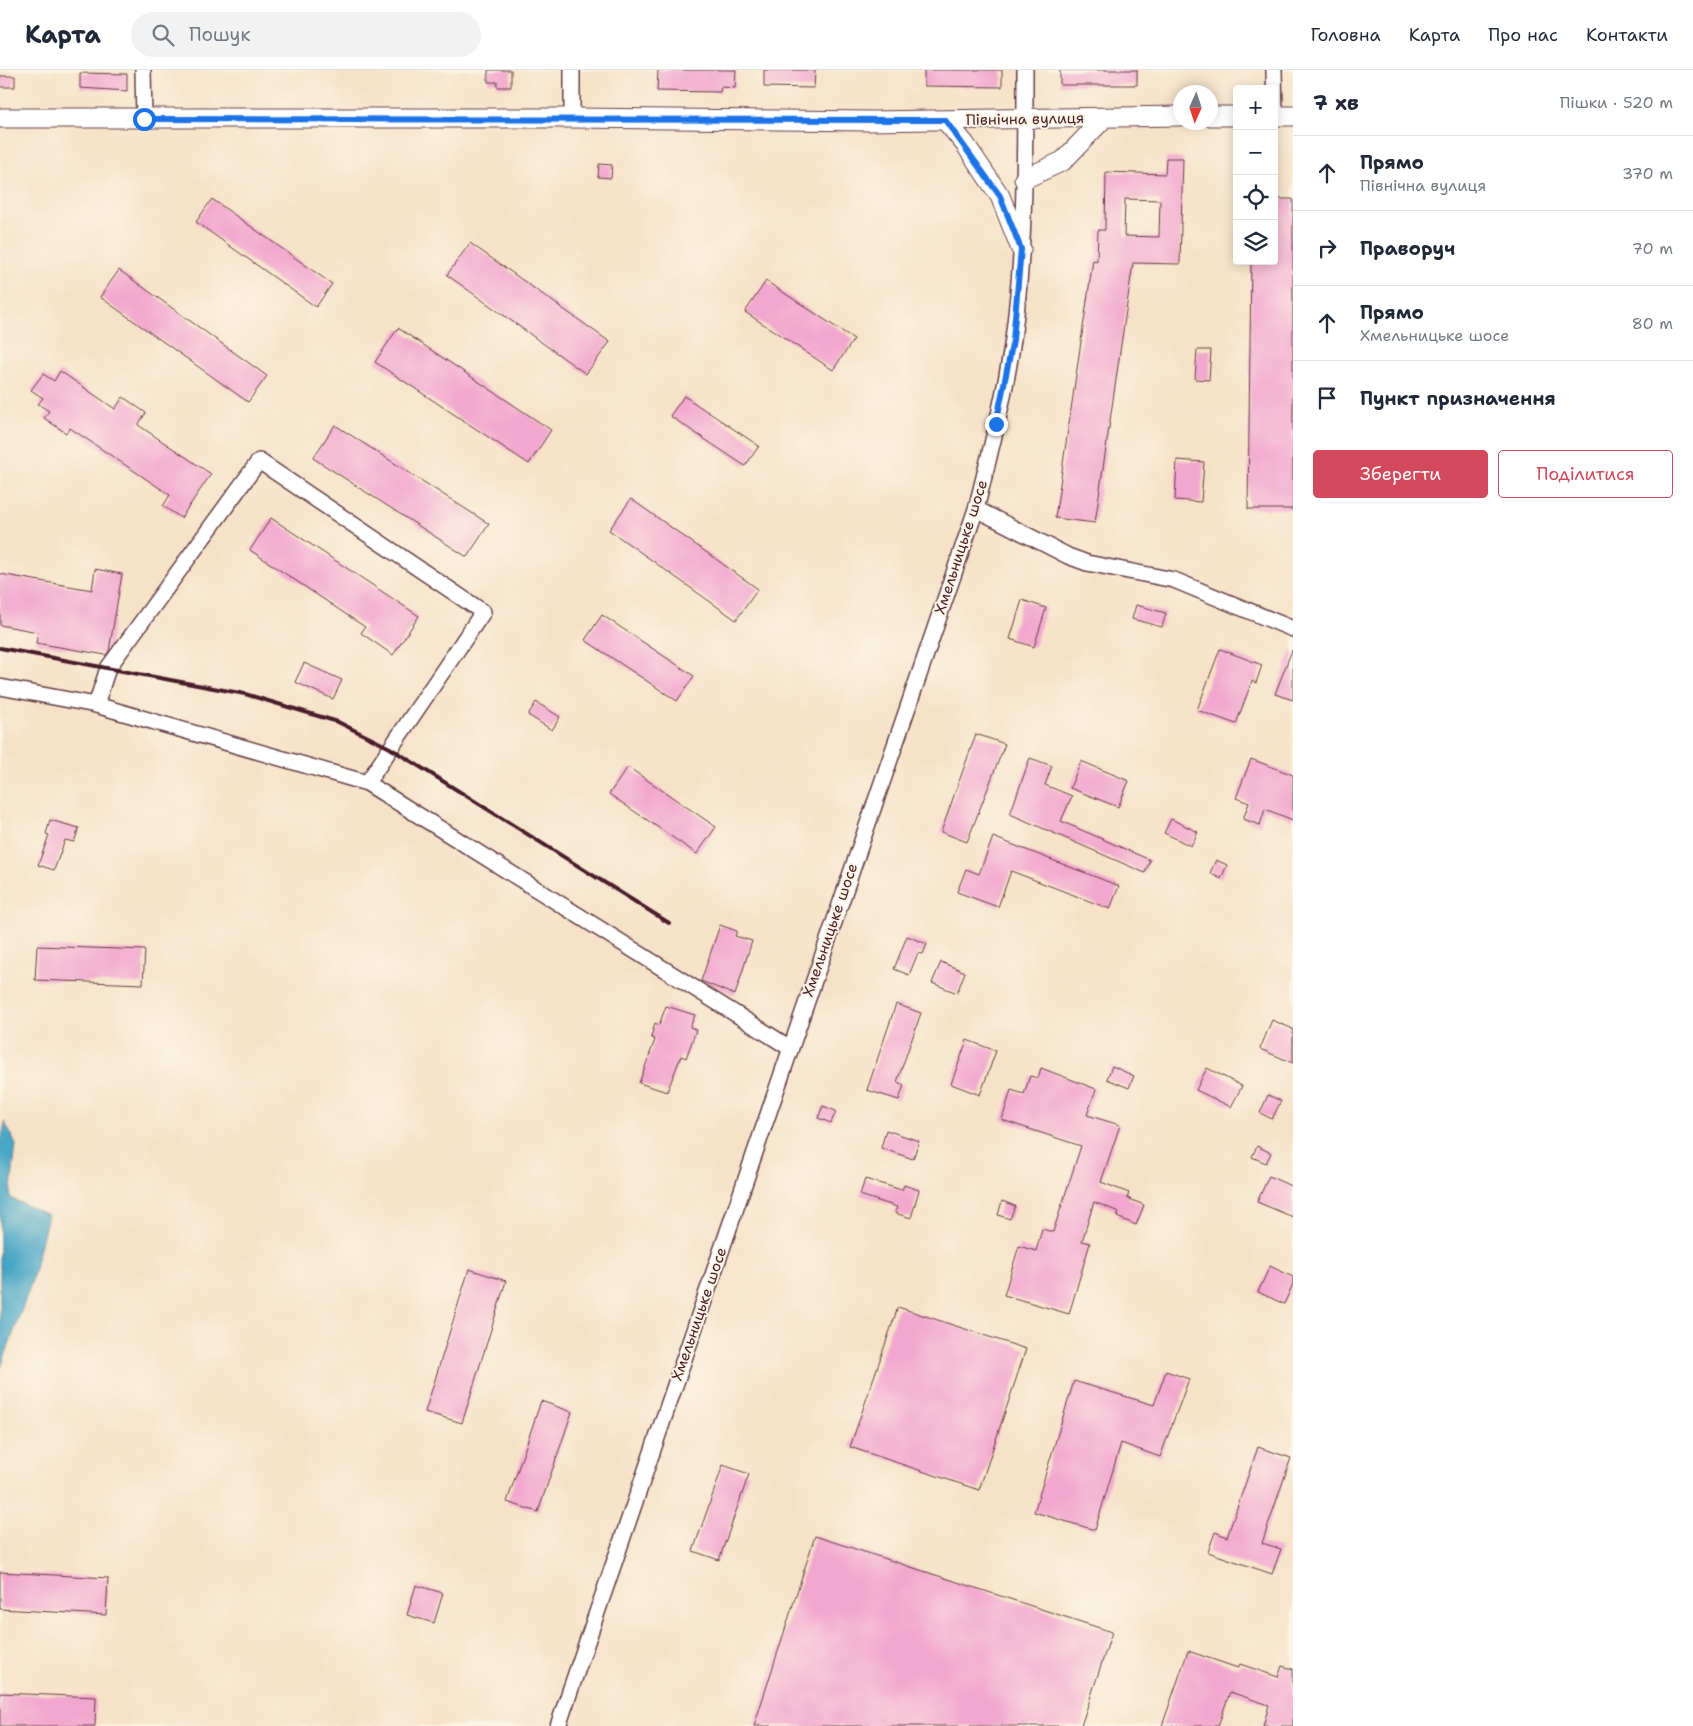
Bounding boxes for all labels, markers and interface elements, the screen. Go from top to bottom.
search box [131,12,481,57]
text: Карта [25,19,101,51]
icon: search [149,21,177,49]
text: Пошук [189,22,251,47]
text: Головна [1310,23,1381,47]
text: Карта [1409,23,1460,47]
text: Про нас [1488,23,1558,47]
text: Контакти [1586,23,1668,47]
north arrow [1173,85,1218,130]
map controls [1233,85,1278,265]
button: + [1233,85,1278,130]
text: 7 хв [1313,89,1359,117]
text: Пішки · 520 m [1560,92,1673,113]
route start [133,108,156,131]
street label: Північна вулиця [966,108,1084,130]
button: − [1233,130,1278,175]
text: Прямо [1360,150,1424,175]
icon: ahead [1313,159,1341,187]
text: 370 m [1622,163,1673,184]
button: locate [1233,175,1278,220]
text: Північна вулиця [1360,175,1486,196]
button: layers [1233,220,1278,265]
icon: right [1313,234,1341,262]
text: Праворуч [1360,236,1455,261]
text: 70 m [1632,238,1673,259]
text: Прямо [1360,300,1424,325]
icon: ahead [1313,309,1341,337]
text: 80 m [1632,313,1673,334]
text: Хмельницьке шосе [1360,325,1509,346]
icon: arrive [1313,384,1341,412]
text: Пункт призначення [1360,386,1556,411]
route end [985,413,1008,436]
button: Зберегти [1313,450,1488,498]
button: Поділитися [1498,450,1673,498]
street label: Хмельницьке шосе [930,477,992,617]
street label: Хмельницьке шосе [798,861,862,999]
street label: Хмельницьке шосе [667,1245,731,1383]

